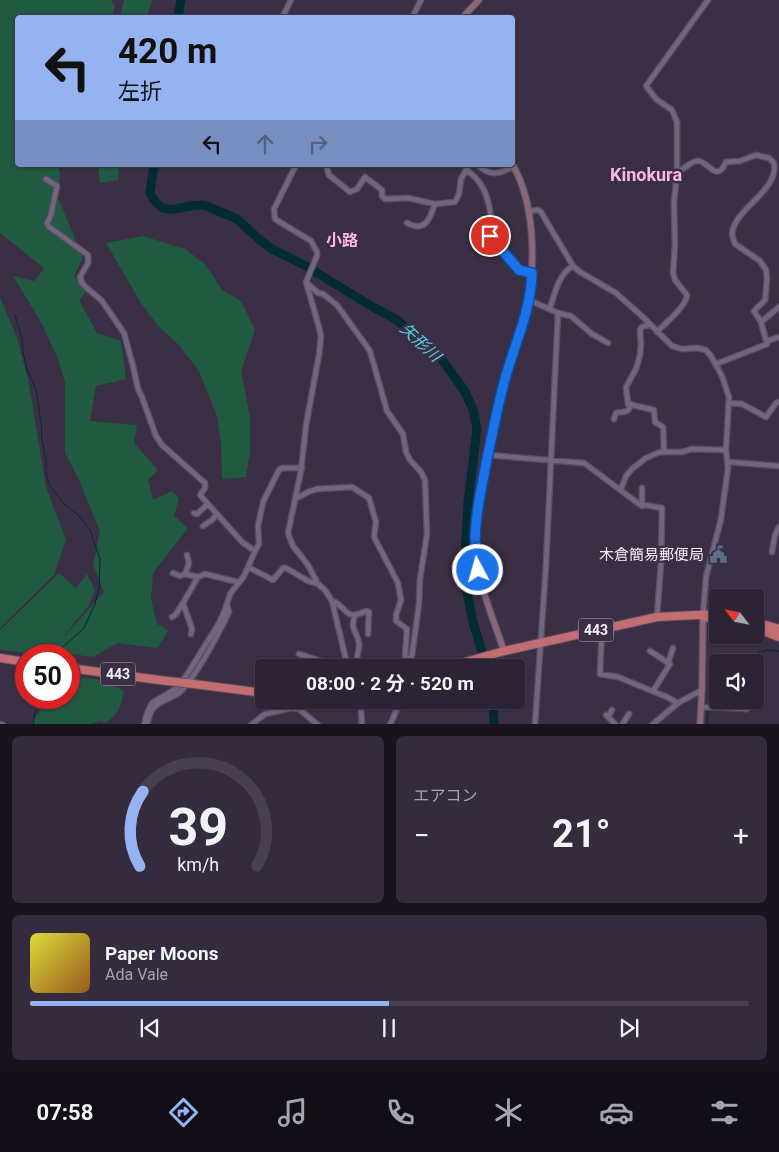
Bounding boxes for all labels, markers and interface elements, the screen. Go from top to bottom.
text: 420 m [118,31,217,72]
icon: left [35,35,100,100]
text: 左折 [118,79,162,104]
icon: left [198,130,226,158]
icon: ahead [251,130,279,158]
icon: right [304,130,332,158]
district label: Kinokura [610,164,682,185]
pin [469,215,511,257]
icon: arrive [476,222,504,250]
district label: 小路 [326,231,358,250]
water label: 矢形川 [397,319,446,367]
position arrow [451,543,503,595]
public building icon: 木倉簡易郵便局 [708,545,728,565]
place label: 木倉簡易郵便局 [599,546,704,564]
north arrow [709,589,764,644]
map controls [709,589,764,709]
road number: 443 [578,618,614,642]
speed limit sign: 50 [15,644,80,709]
button: sound [709,654,764,709]
road number: 443 [100,662,136,686]
text: 08:00 · 2 分 · 520 m [306,672,474,695]
text: エアコン [414,786,478,805]
text: 39 [168,797,228,858]
text: 21° [552,812,611,856]
text: − [414,819,430,852]
text: + [733,819,749,852]
text: km/h [177,854,219,875]
text: Paper Moons [105,942,218,965]
text: Ada Vale [105,965,168,984]
icon: previous [136,1014,164,1042]
icon: pause [375,1014,403,1042]
icon: next [615,1014,643,1042]
icon: directions [166,1095,201,1130]
icon: music [275,1095,310,1130]
icon: phone [383,1095,418,1130]
icon: climate [491,1095,526,1130]
icon: car [599,1095,634,1130]
icon: filters [707,1095,742,1130]
text: 07:58 [37,1100,93,1125]

